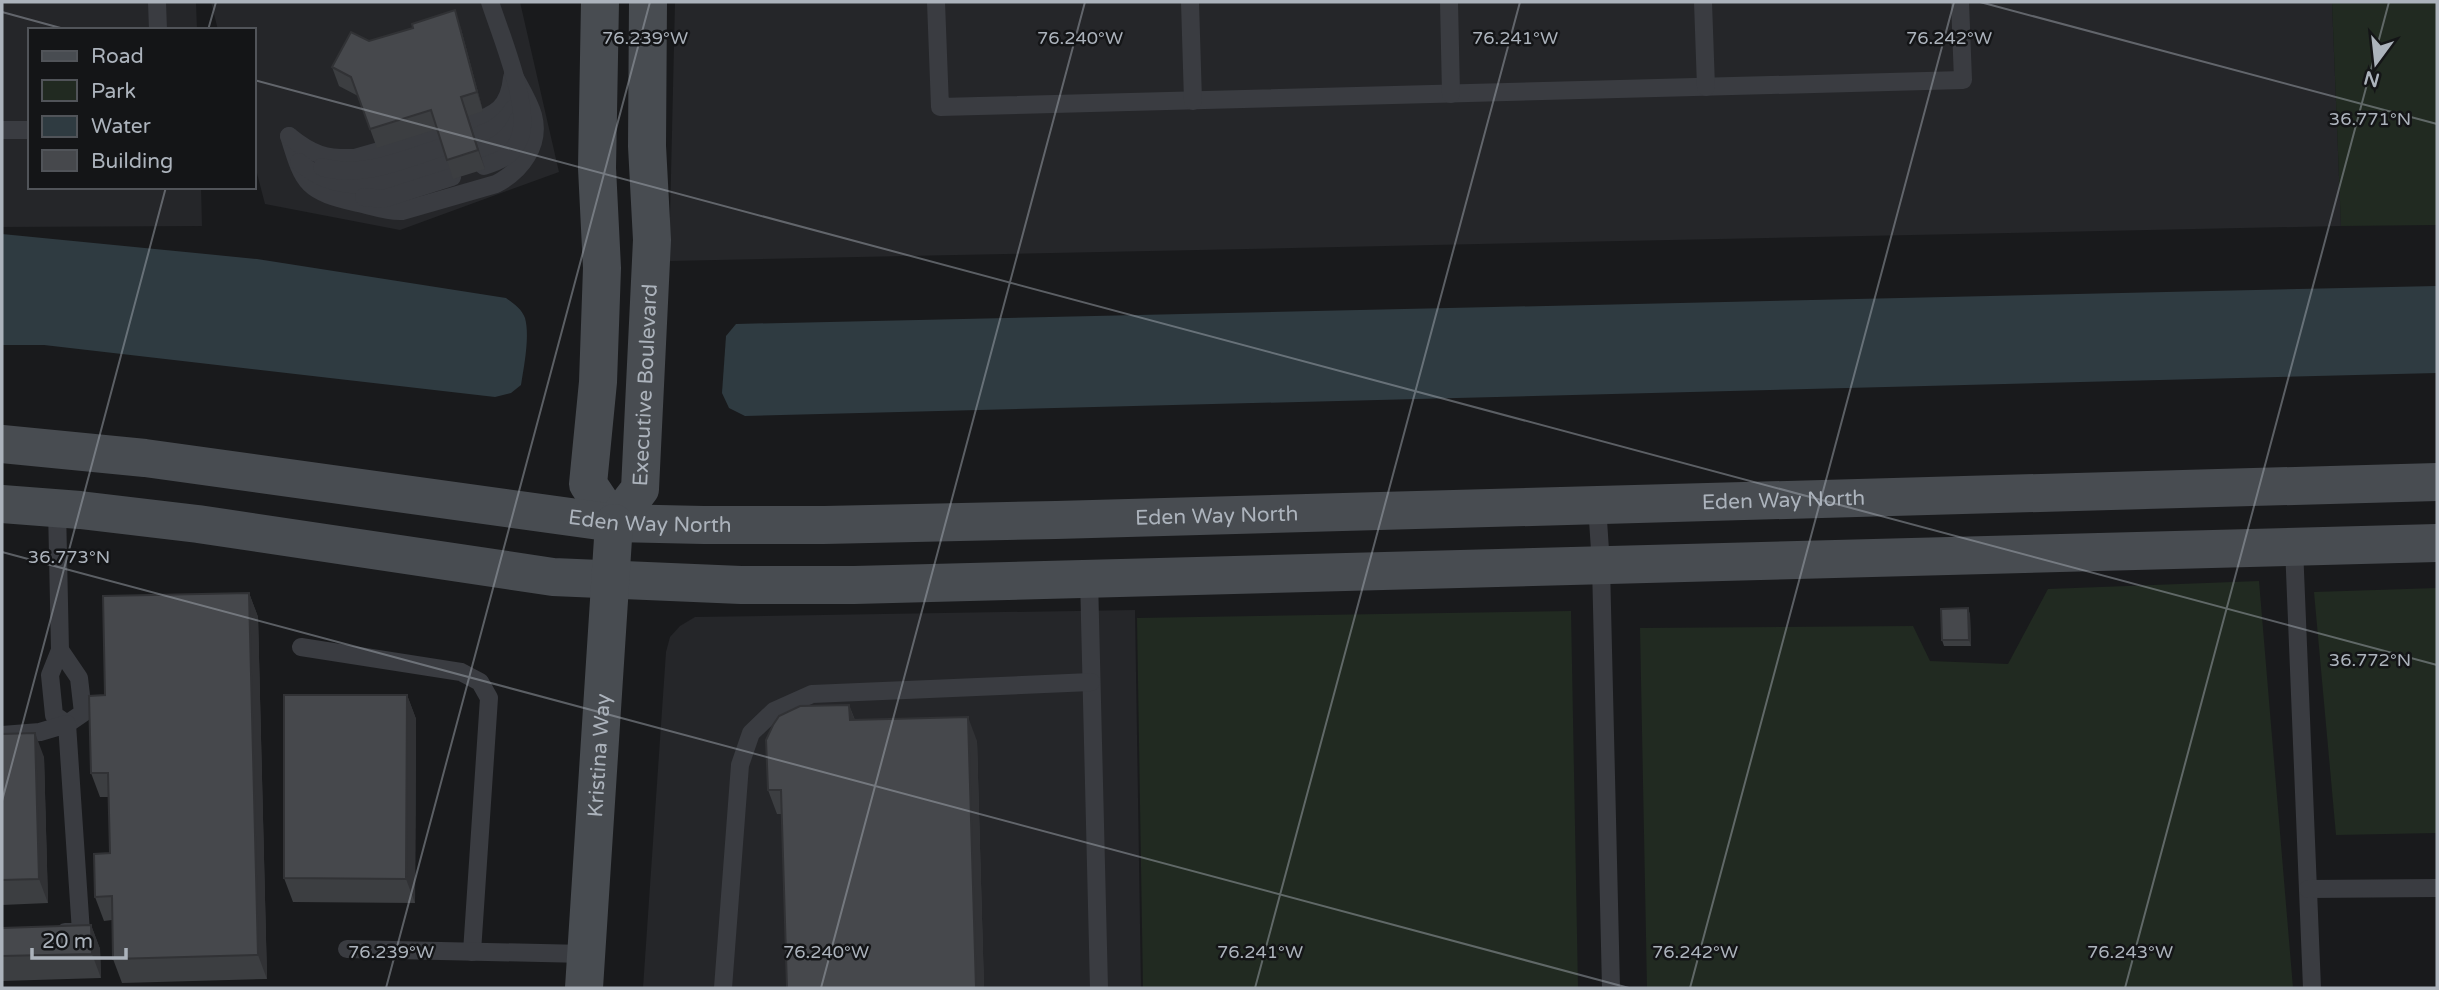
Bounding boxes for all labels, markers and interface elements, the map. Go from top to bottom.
text: 76.239°W [602,27,688,49]
text: 76.240°W [1037,27,1123,49]
text: 76.241°W [1472,27,1558,49]
text: 76.242°W [1906,27,1992,49]
legend [28,28,256,189]
north arrow [2341,28,2411,98]
text: Road [91,44,144,69]
text: N [2362,66,2382,91]
text: Park [91,79,136,104]
text: 36.771°N [2329,108,2411,130]
text: Water [91,114,151,139]
text: Building [91,149,173,174]
street label: Executive Boulevard [628,283,662,487]
street label: Eden Way North [1701,485,1866,515]
street label: Eden Way North [1135,501,1299,530]
street label: Eden Way North [567,504,732,538]
text: 36.773°N [28,546,110,568]
text: 36.772°N [2329,649,2411,671]
street label: Kristina Way [583,693,615,818]
scale bar [32,916,126,960]
text: 20 m [42,929,93,954]
text: 76.239°W [348,941,434,963]
text: 76.240°W [783,941,869,963]
text: 76.241°W [1217,941,1303,963]
text: 76.242°W [1652,941,1738,963]
text: 76.243°W [2087,941,2173,963]

